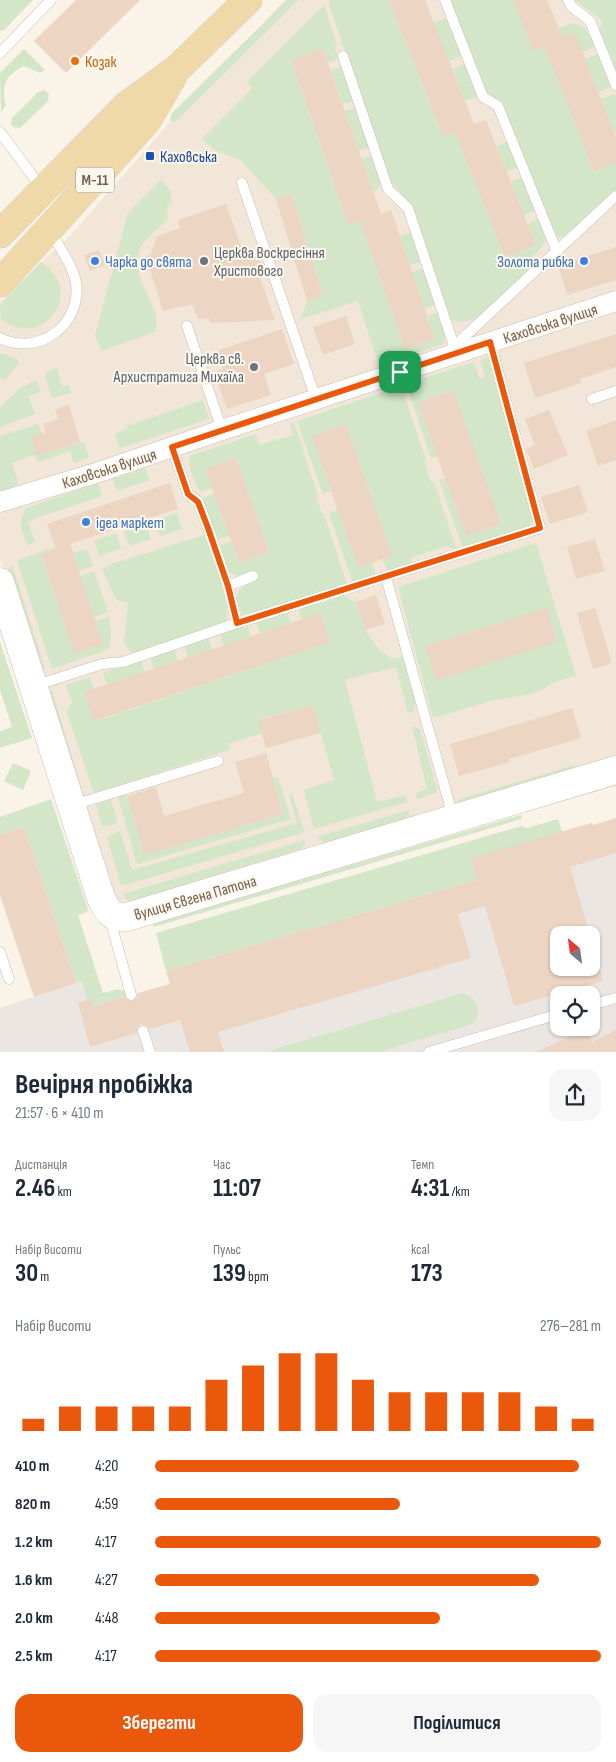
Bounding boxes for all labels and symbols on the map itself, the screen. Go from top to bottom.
place label: Козак [85,53,118,72]
marker: Козак [69,55,81,67]
place label: Каховська [160,148,217,167]
marker: Каховська [144,150,156,162]
road number: М-11 [76,168,114,192]
place label: Церква Воскресіння Христового [213,244,325,281]
place label: Чарка до свята [105,253,192,272]
place label: Золота рибка [497,253,574,272]
marker: Чарка до свята [89,255,101,267]
marker: Церква Воскресіння Христового [198,255,210,267]
marker: Золота рибка [578,255,590,267]
street label: Каховська вулиця [501,300,600,349]
place label: Церква св. Архистратига Михаїла [113,350,244,387]
pin [379,351,421,393]
marker: Церква св. Архистратига Михаїла [248,361,260,373]
street label: Каховська вулиця [60,445,159,494]
place label: ідеа маркет [96,514,164,533]
marker: ідеа маркет [80,516,92,528]
street label: вулиця Євгена Патона [132,872,259,925]
north arrow [550,926,600,976]

